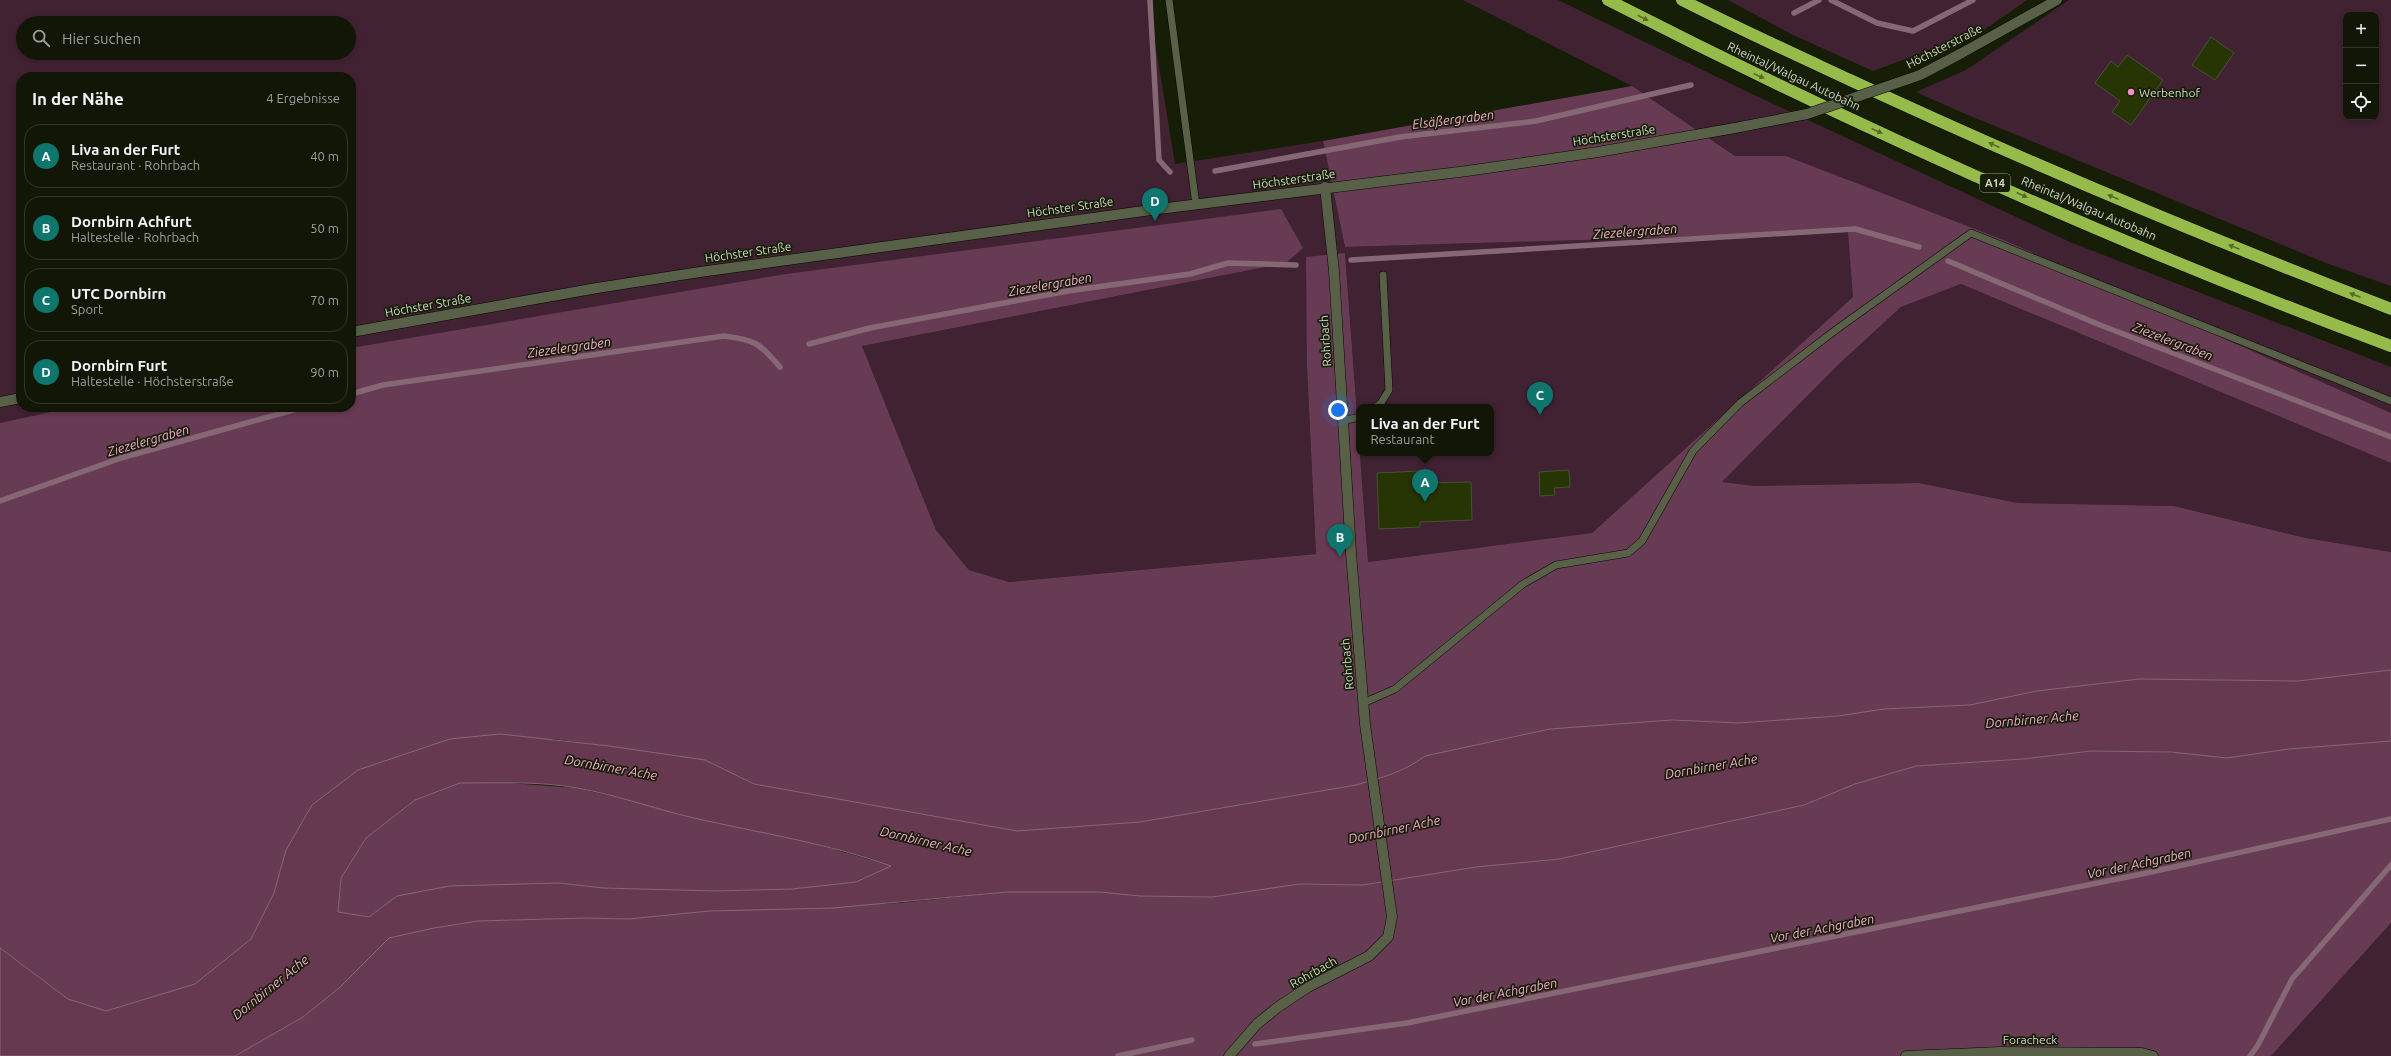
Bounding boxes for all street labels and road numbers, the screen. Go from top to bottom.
street label: Höchsterstraße [1904,21,1984,71]
street label: Rheintal/Walgau Autobahn [1725,39,1863,113]
street label: Höchsterstraße [1572,122,1656,148]
street label: Höchsterstraße [1252,167,1336,191]
road number: A14 [1980,174,2010,192]
street label: Rheintal/Walgau Autobahn [2019,174,2159,242]
street label: Höchster Straße [1026,194,1114,220]
street label: Höchster Straße [704,239,792,265]
street label: Höchster Straße [384,291,472,319]
street label: Rohrbach [1317,315,1333,367]
street label: Rohrbach [1338,638,1356,690]
street label: Rohrbach [1287,954,1339,990]
street label: Foracheck [2003,1033,2057,1046]

